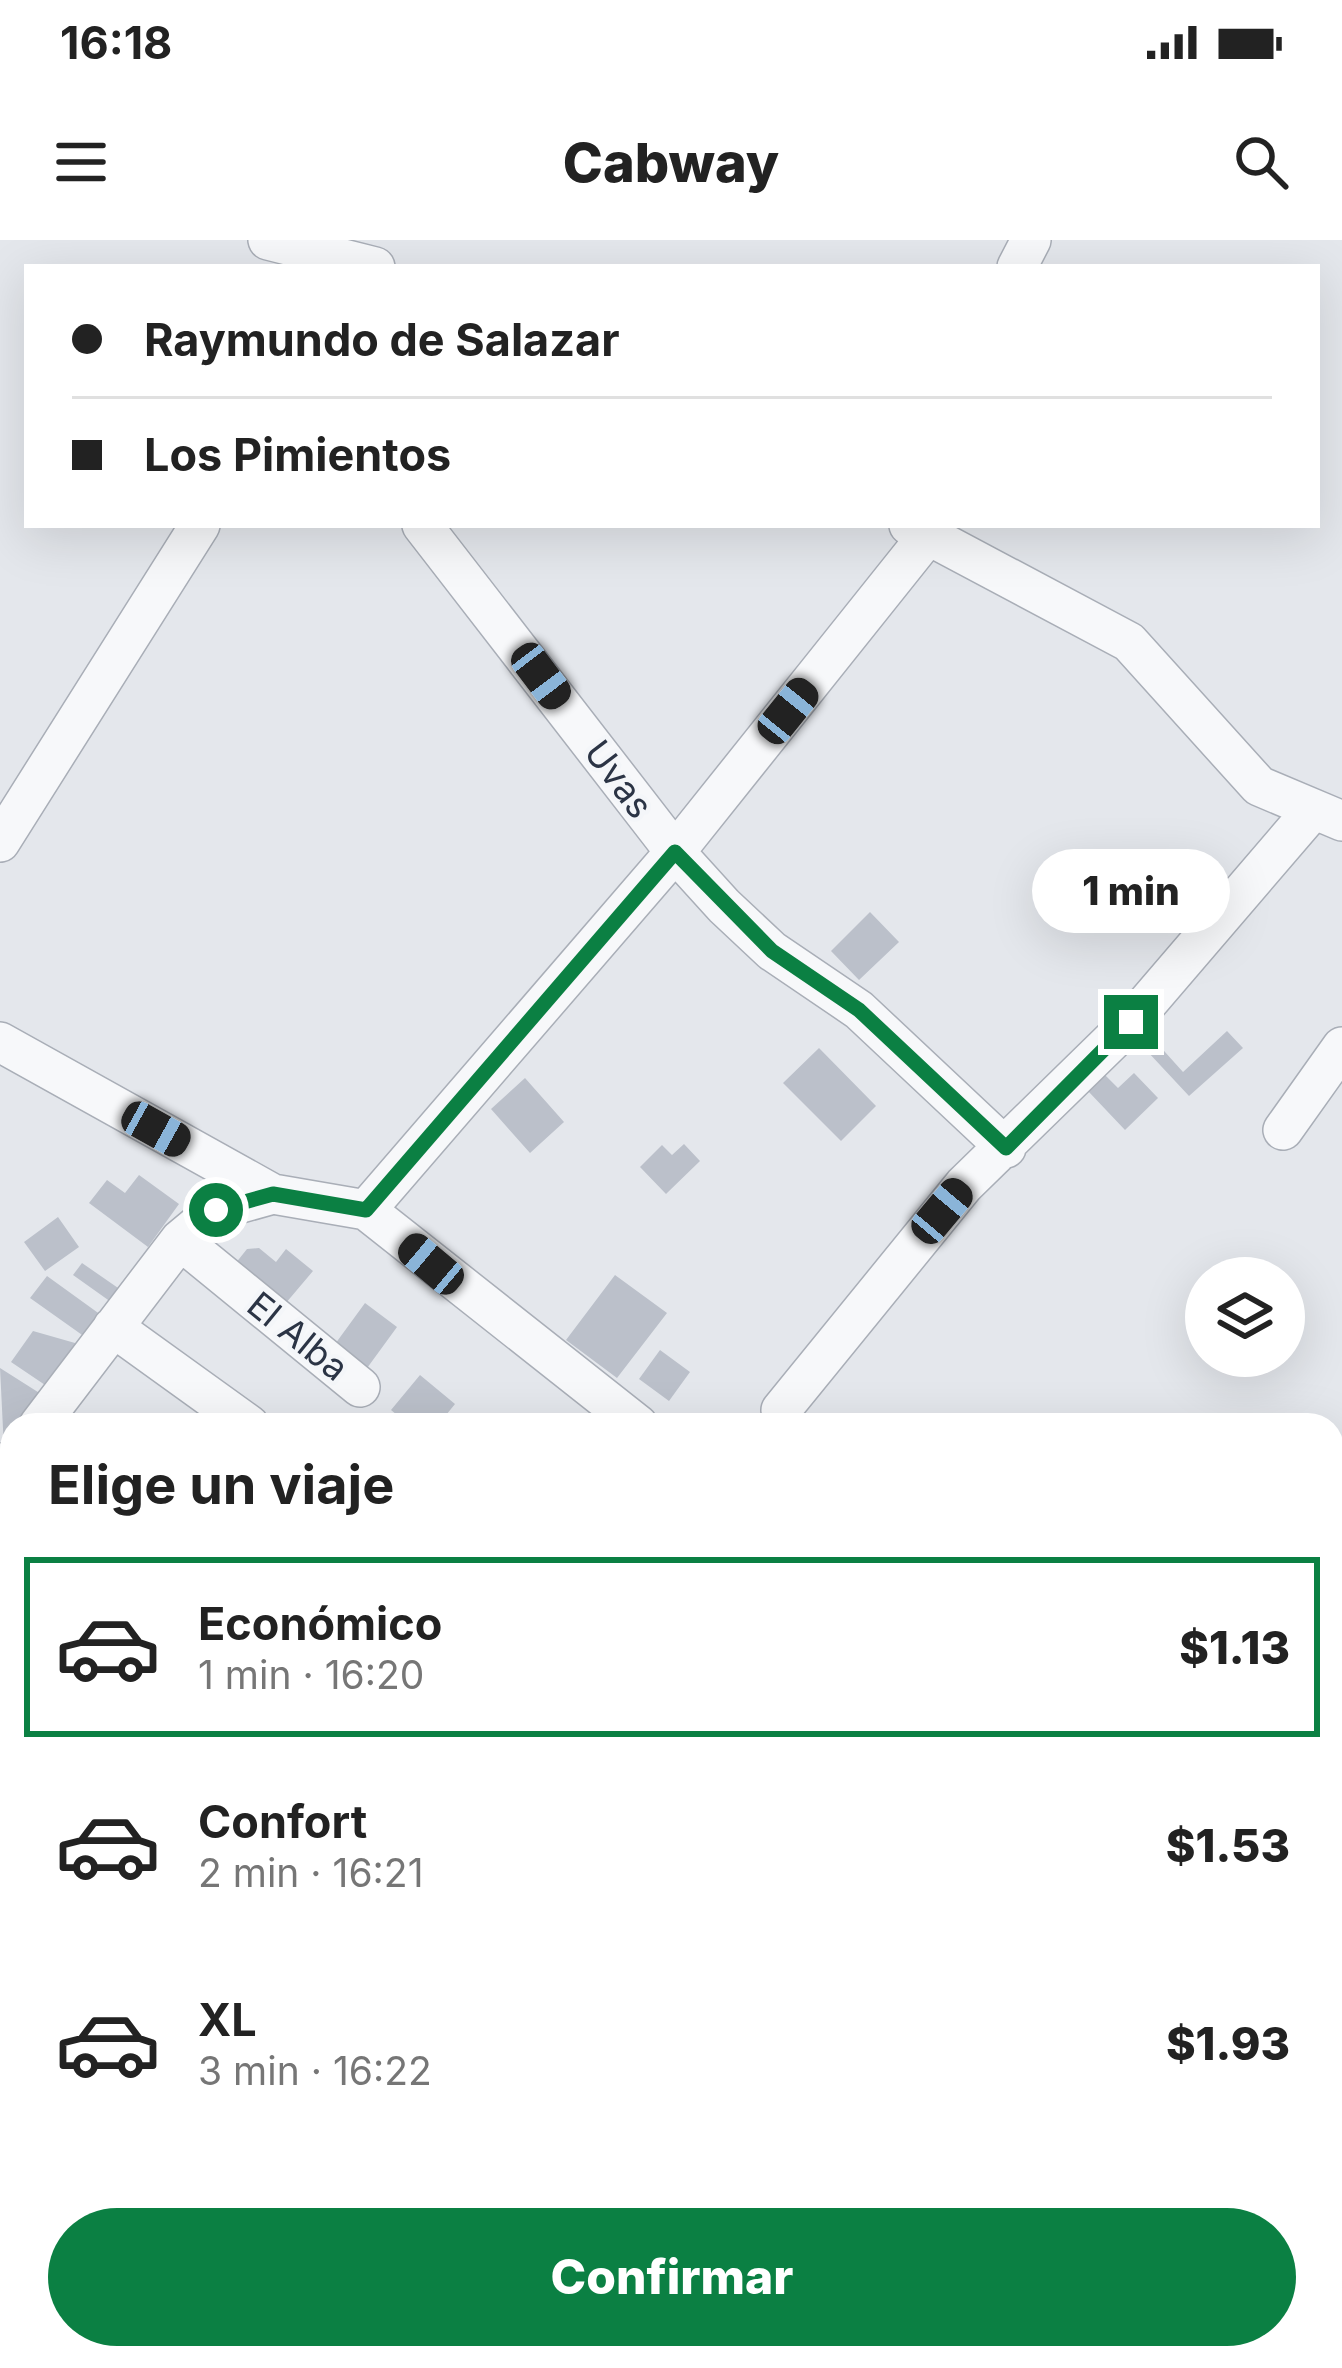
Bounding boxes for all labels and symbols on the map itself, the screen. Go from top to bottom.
car [505,636,577,716]
car [751,672,825,750]
street label: Uvas [576,731,662,827]
callout: 1 min [1032,848,1230,932]
route end [1104,995,1158,1049]
car [116,1096,196,1162]
car [905,1172,979,1250]
route start [189,1183,243,1237]
car [392,1227,470,1301]
street label: El Alba [239,1282,357,1390]

